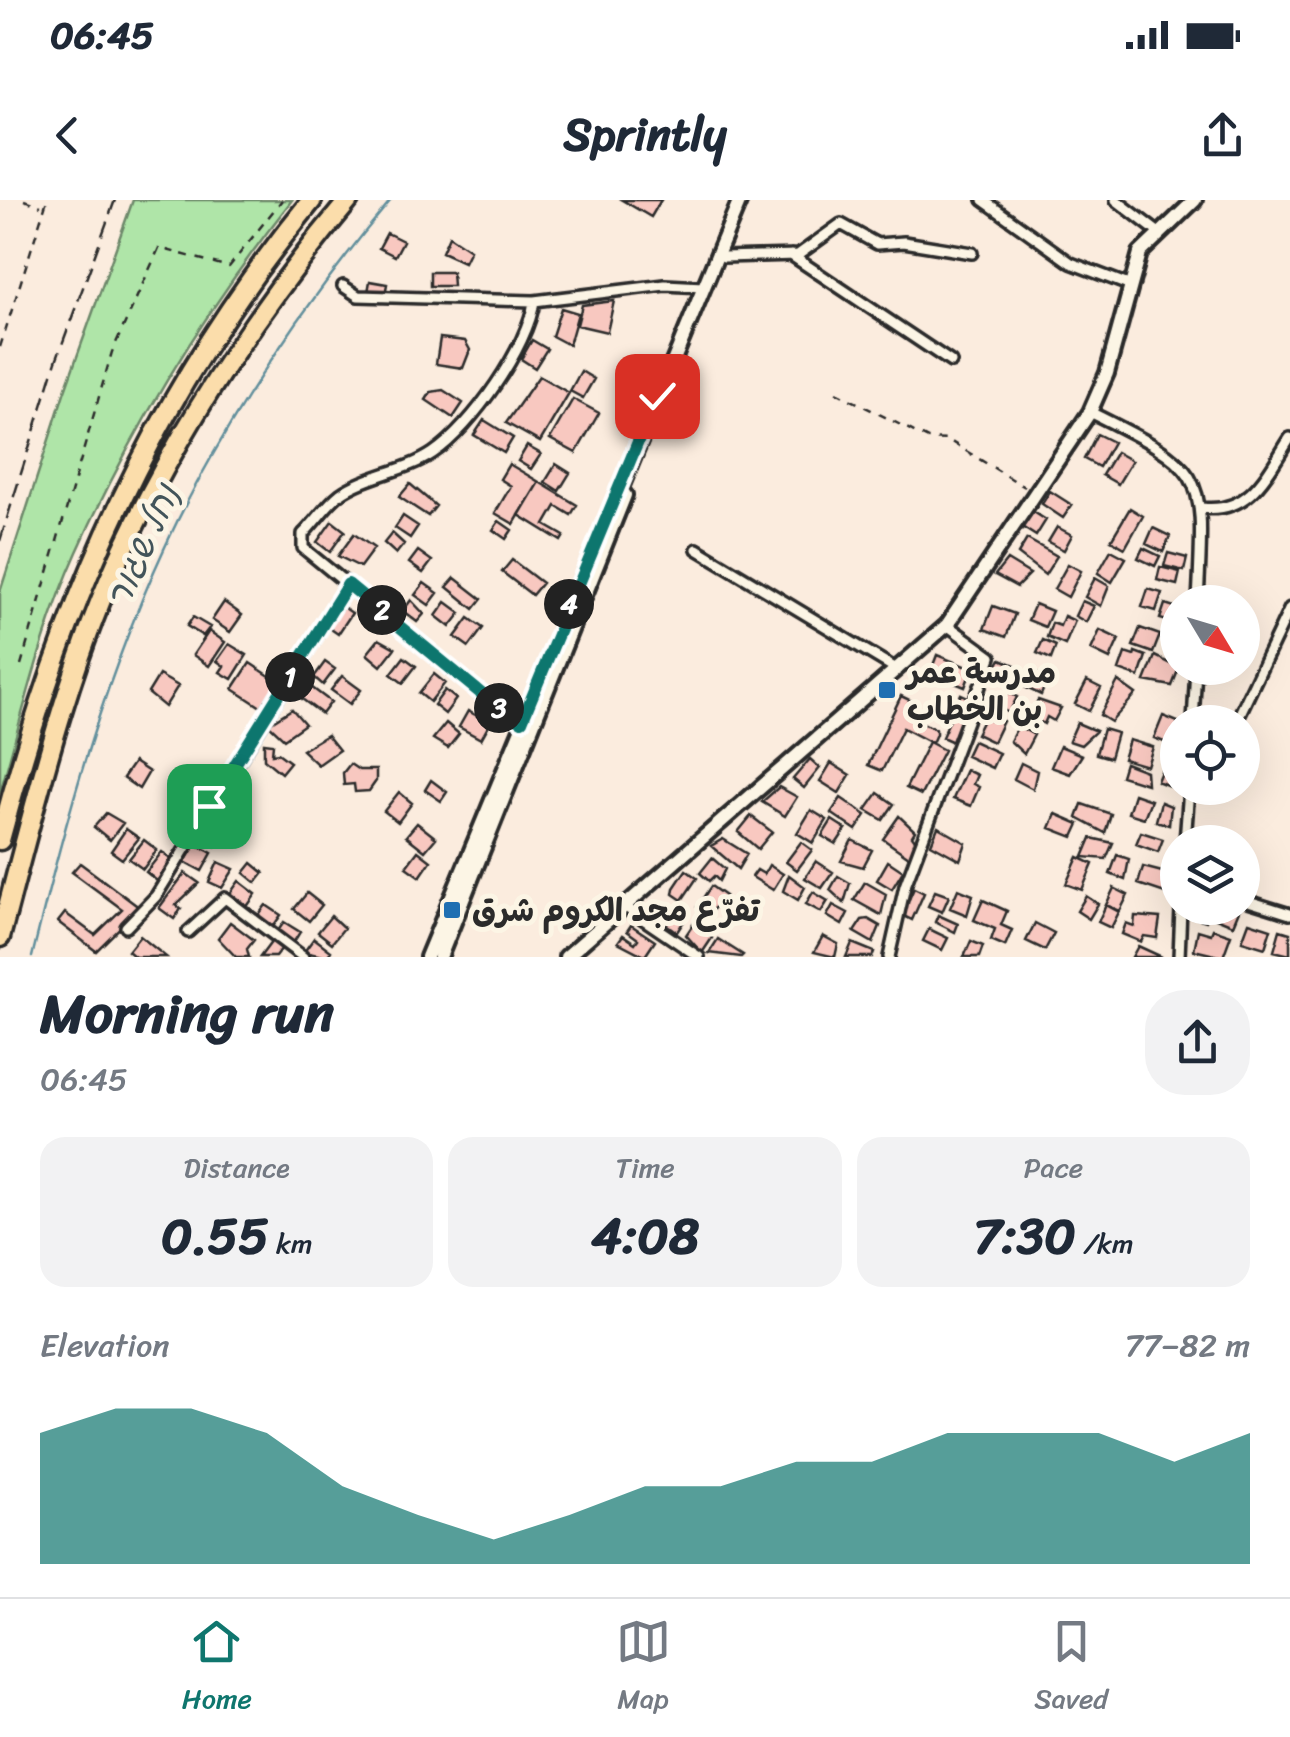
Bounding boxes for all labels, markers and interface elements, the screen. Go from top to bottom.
text: 06:45 [50,2,154,69]
text: Sprintly [564,95,726,175]
icon: back [40,108,95,163]
icon: share [1195,108,1250,163]
pin [615,354,700,439]
icon: check [630,369,685,424]
water label: נחל שגור [87,472,197,618]
pin: 4 [544,579,594,629]
text: 4 [560,579,578,628]
pin: 2 [357,585,407,635]
text: 2 [374,585,390,634]
north arrow [1160,585,1260,685]
map controls [1160,585,1260,925]
place label: مدرسة عمر بن الخطاب [904,644,1056,738]
pin: 1 [265,652,315,702]
text: 1 [284,652,296,701]
marker: مدرسة عمر بن الخطاب [876,679,898,701]
pin: 3 [474,683,524,733]
text: 3 [491,683,507,732]
button: locate [1160,705,1260,805]
pin [167,764,252,849]
icon: arrive [182,779,237,834]
button: layers [1160,825,1260,925]
place label: تفرّع مجد الكروم شرق [472,882,761,939]
marker: تفرّع مجد الكروم شرق [441,899,463,921]
text: Morning run [40,965,334,1062]
button: share [1145,990,1250,1095]
text: 06:45 [40,1051,128,1108]
text: Distance [184,1143,290,1192]
text: Time [615,1143,675,1192]
text: Pace [1024,1143,1083,1192]
text: 0.55 [161,1192,269,1281]
text: 4:08 [591,1192,699,1281]
text: 7:30 [973,1192,1076,1281]
text: km [269,1219,312,1268]
text: /km [1076,1219,1133,1268]
text: Elevation [40,1317,170,1374]
text: 77–82 m [1125,1317,1250,1374]
tab: Home [182,1614,252,1723]
tab: Map [616,1614,671,1723]
tab: Saved [1034,1614,1108,1723]

